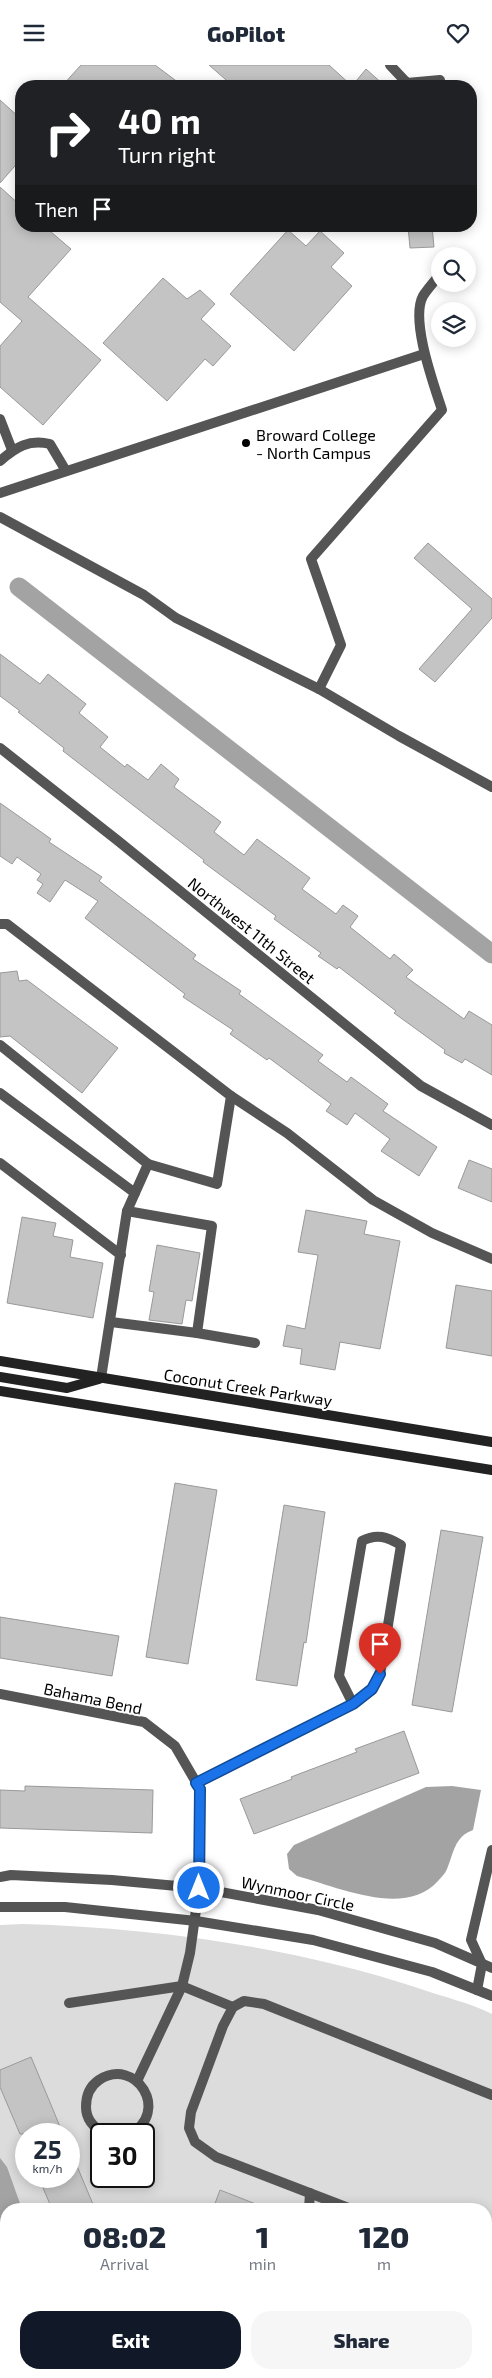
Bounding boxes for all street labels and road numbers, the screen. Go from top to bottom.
street label: Northwest 11th Street [185,873,319,987]
street label: Coconut Creek Parkway [162,1364,334,1410]
street label: Bahama Bend [42,1678,144,1718]
street label: Wynmoor Circle [240,1872,356,1914]

